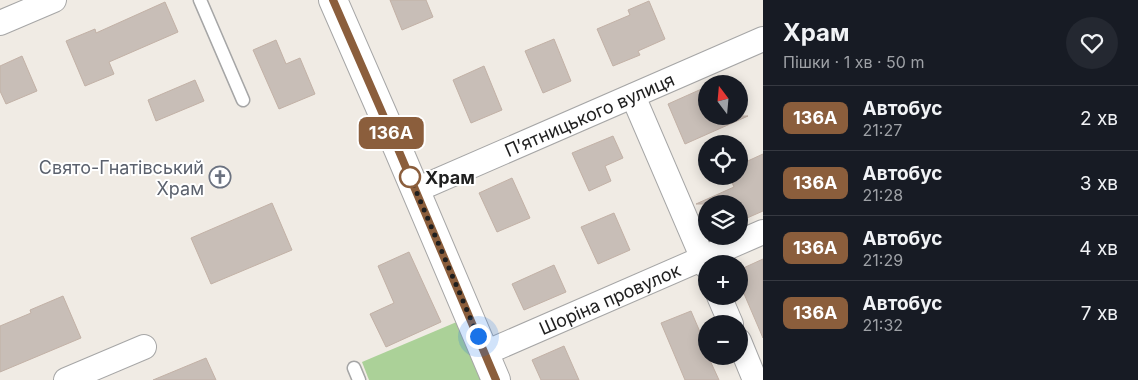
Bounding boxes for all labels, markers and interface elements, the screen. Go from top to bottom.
button: heart [1066,17,1118,69]
text: Храм [783,18,850,47]
text: Пішки · 1 хв · 50 m [783,52,924,72]
street label: П’ятницького вулиця [501,68,677,161]
north arrow [698,75,748,125]
map controls [698,75,748,365]
text: Автобус [863,97,942,120]
text: 136А [793,107,838,128]
text: 2 хв [1080,107,1118,130]
line badge: 136А [356,117,426,149]
text: 21:27 [863,120,902,140]
text: 136А [369,122,413,143]
button: locate [698,135,748,185]
place label: Свято-Гнатівський Храм [39,157,204,199]
text: Автобус [863,162,942,185]
church icon: Свято-Гнатівський Храм [208,165,232,189]
marker: Храм [399,166,421,188]
place label: Храм [425,167,475,188]
text: 136А [793,172,838,193]
text: 3 хв [1080,172,1118,195]
text: 21:28 [863,185,903,205]
button: layers [698,195,748,245]
text: Автобус [863,227,942,250]
text: 136А [793,237,838,258]
text: 4 хв [1079,237,1118,260]
text: 21:29 [863,250,903,270]
button: + [698,255,748,305]
street label: Шоріна провулок [536,259,684,339]
text: Автобус [863,292,942,315]
text: 136А [793,302,838,323]
text: 7 хв [1081,302,1118,325]
button: − [698,315,748,365]
text: 21:32 [863,315,903,335]
your location [466,324,491,349]

